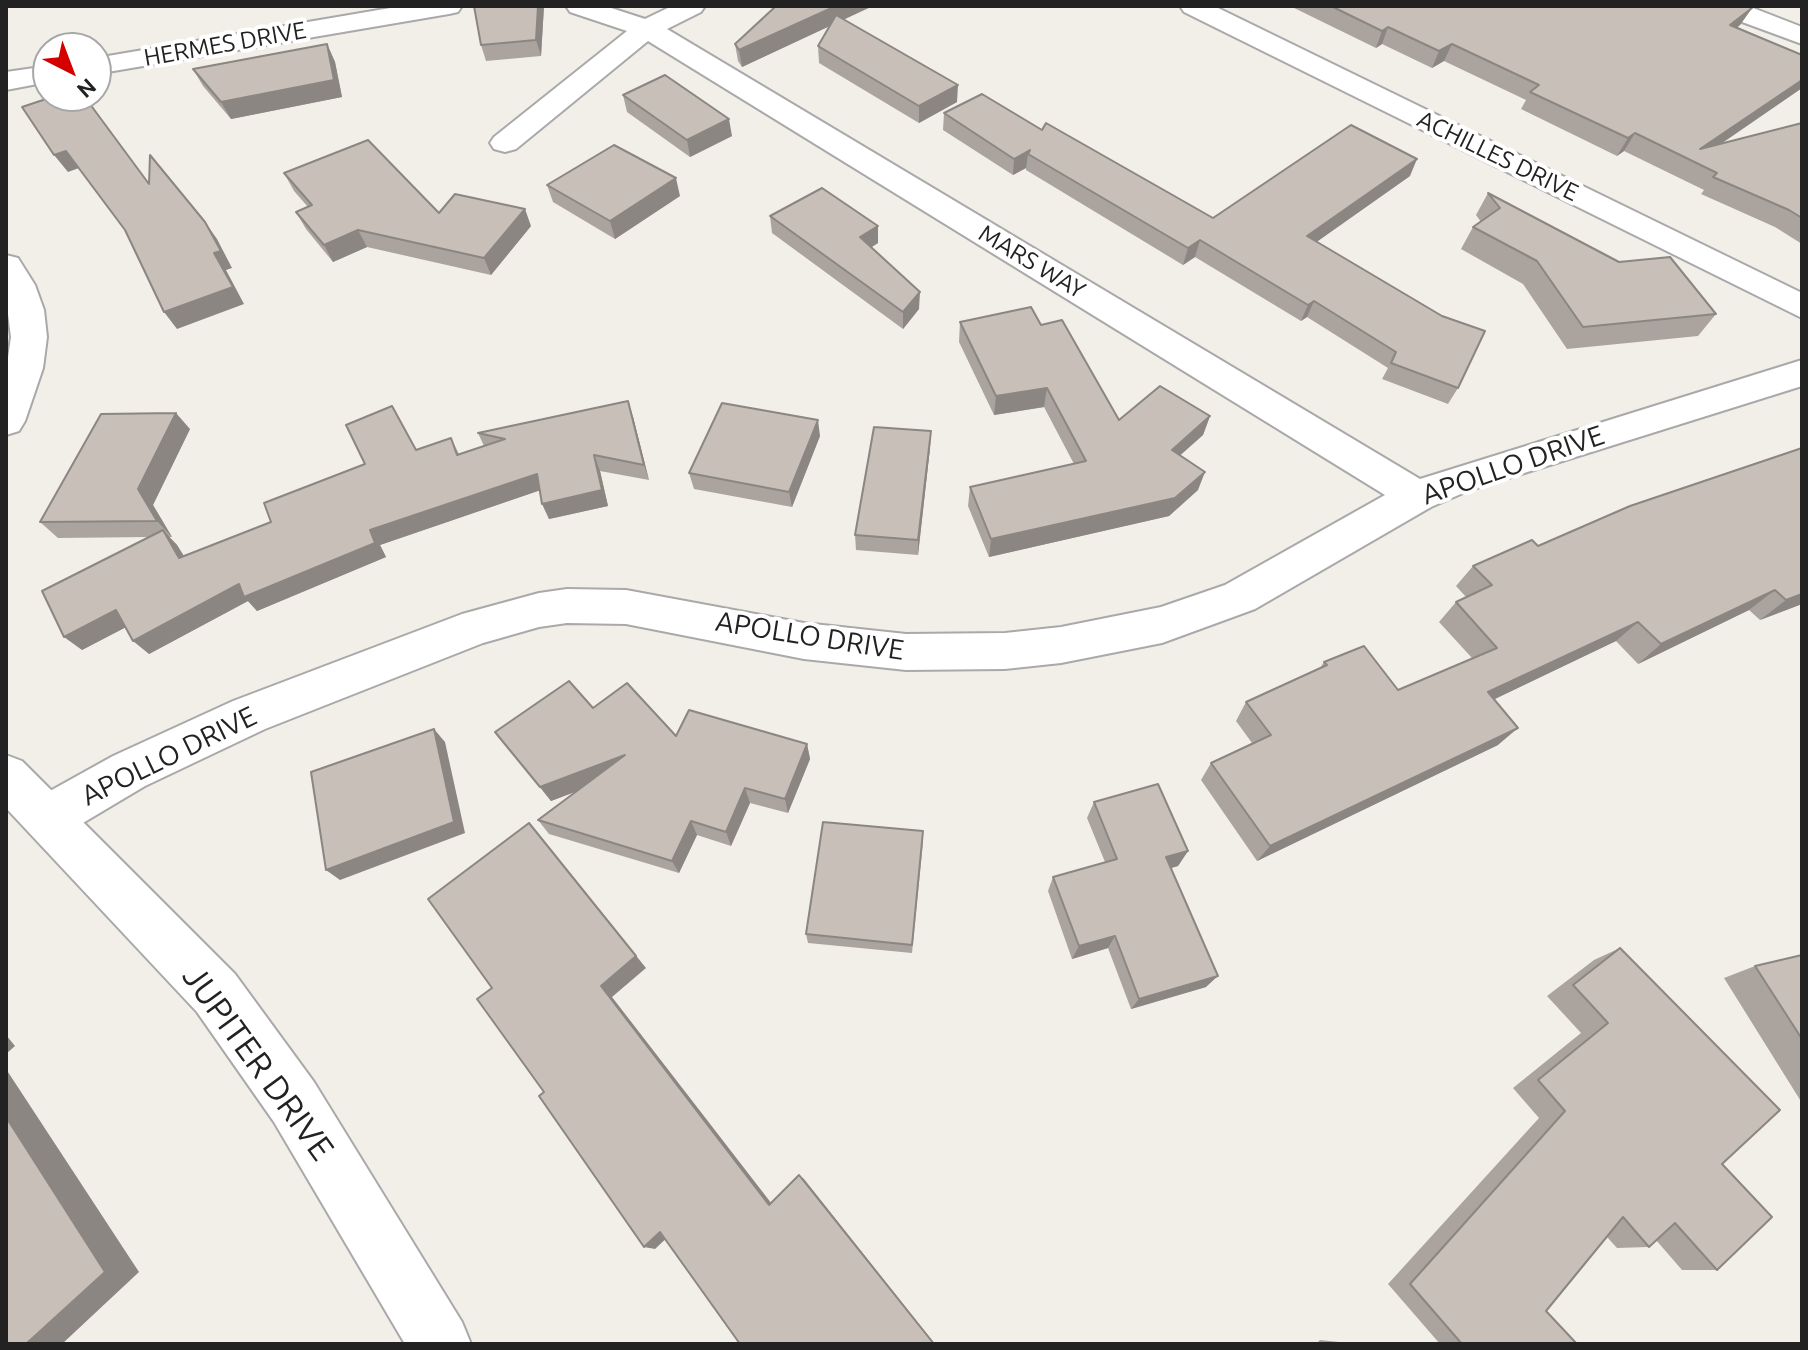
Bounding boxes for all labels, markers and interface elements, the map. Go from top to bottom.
street label: HERMES DRIVE [142,16,308,72]
north arrow [32,32,112,112]
text: N [73,74,102,103]
street label: ACHILLES DRIVE [1413,105,1583,207]
street label: MARS WAY [973,219,1091,305]
street label: APOLLO DRIVE [1418,418,1608,512]
street label: APOLLO DRIVE [713,605,907,667]
street label: APOLLO DRIVE [76,699,262,813]
street label: JUPITER DRIVE [174,958,342,1168]

